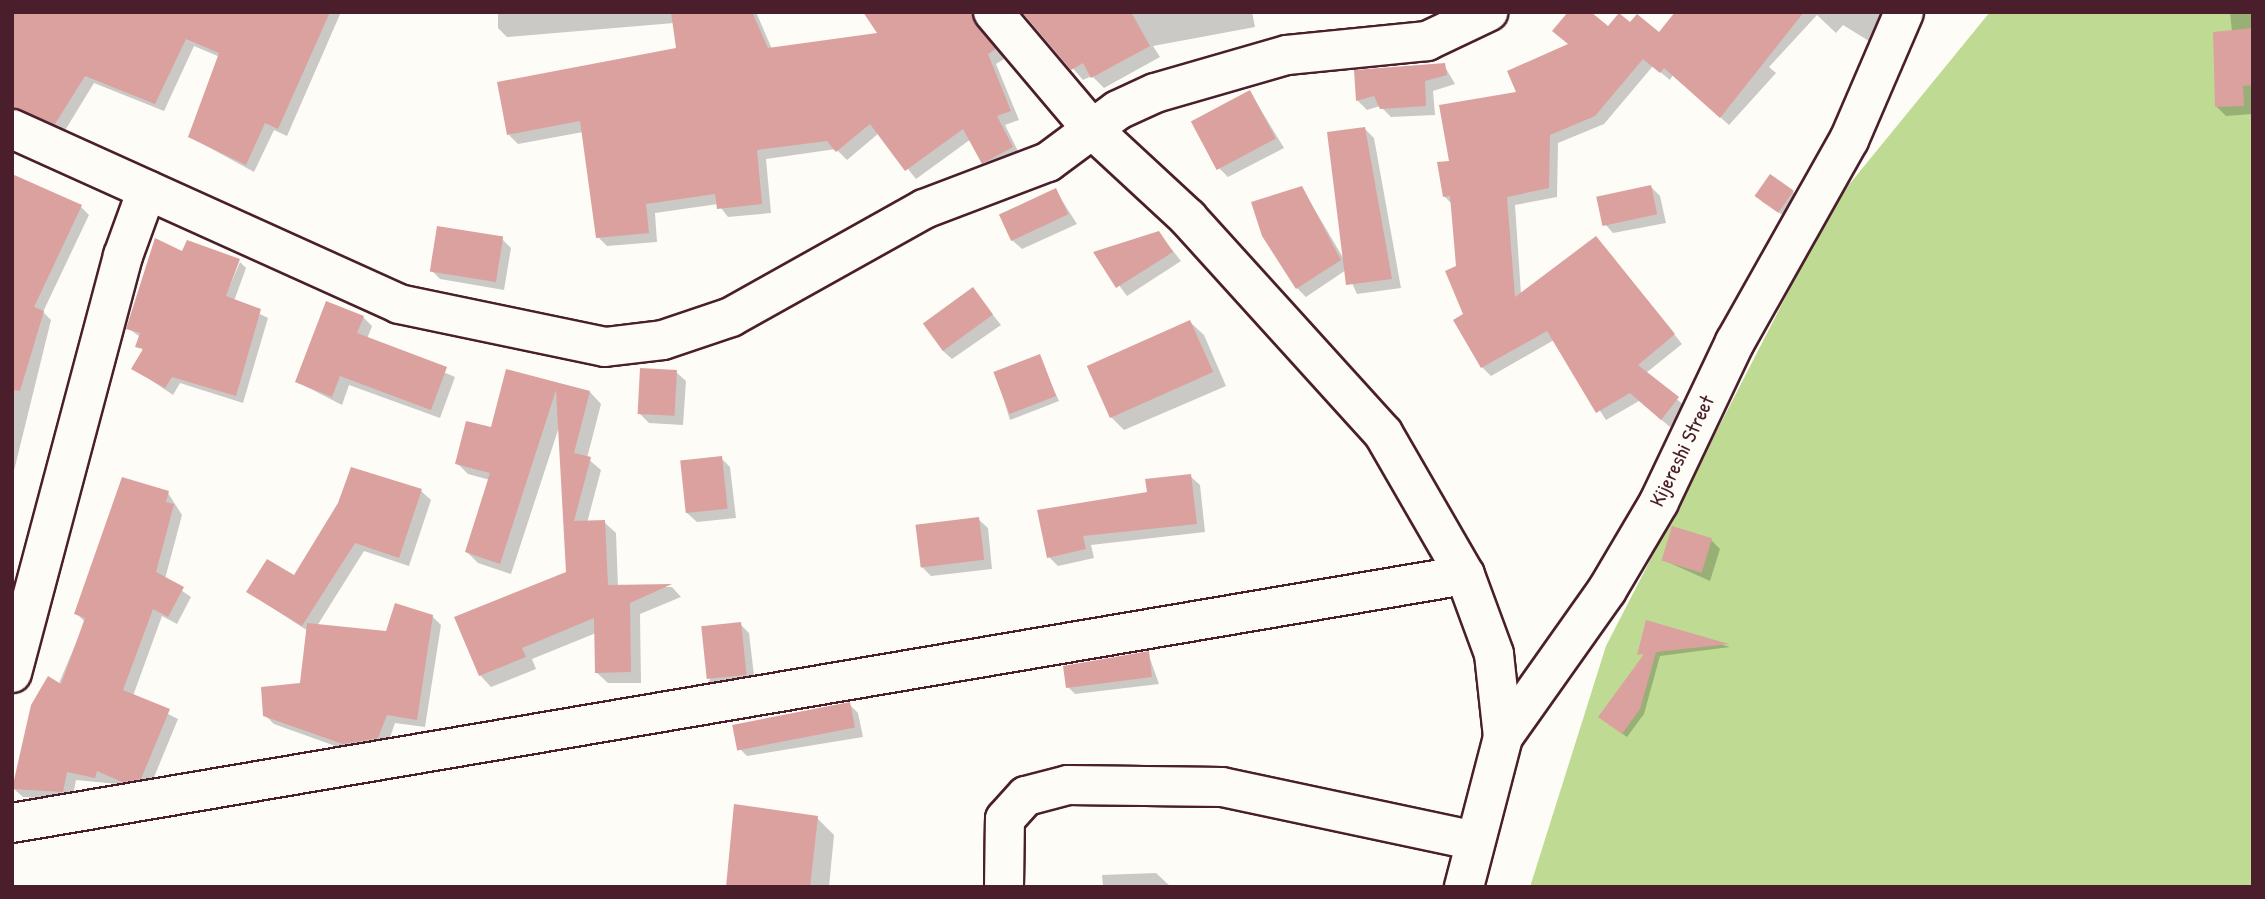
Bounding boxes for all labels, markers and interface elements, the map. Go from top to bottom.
street label: Kijereshi Street [1644,391,1720,511]

